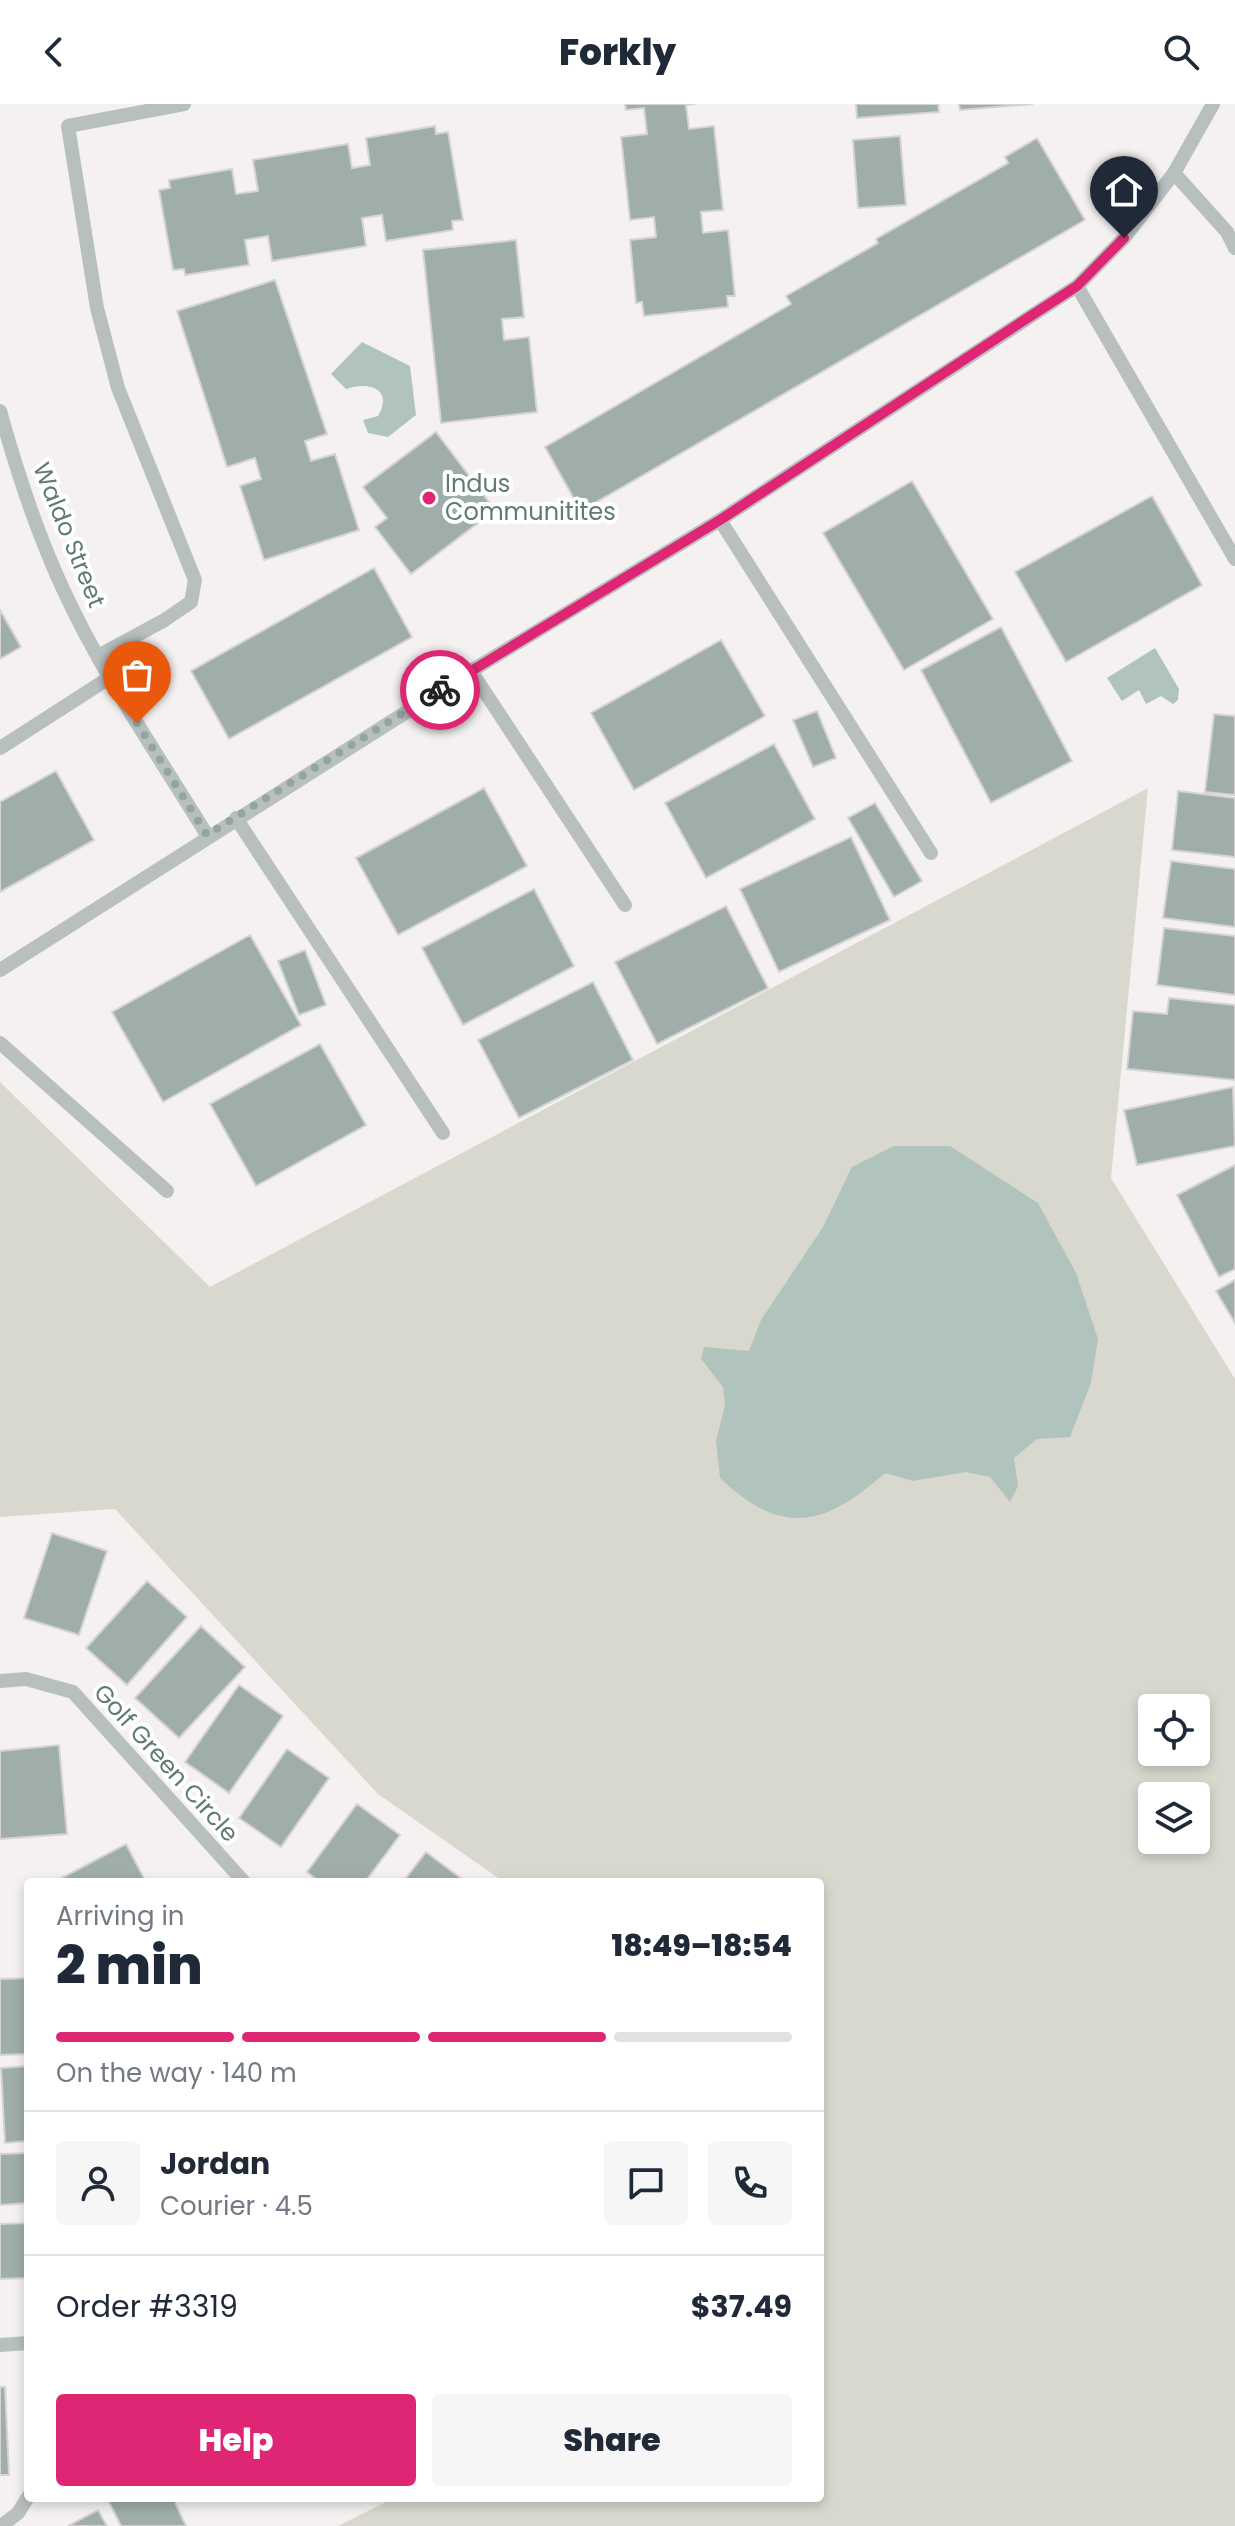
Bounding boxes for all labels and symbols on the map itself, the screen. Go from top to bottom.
pin [1090,156,1158,238]
street label: Waldo Street [25,457,114,612]
place label: Indus Communitites [445,467,616,528]
marker: Indus Communitites [420,489,438,507]
pin [103,641,171,723]
courier [400,650,480,730]
street label: Golf Green Circle [86,1677,246,1849]

